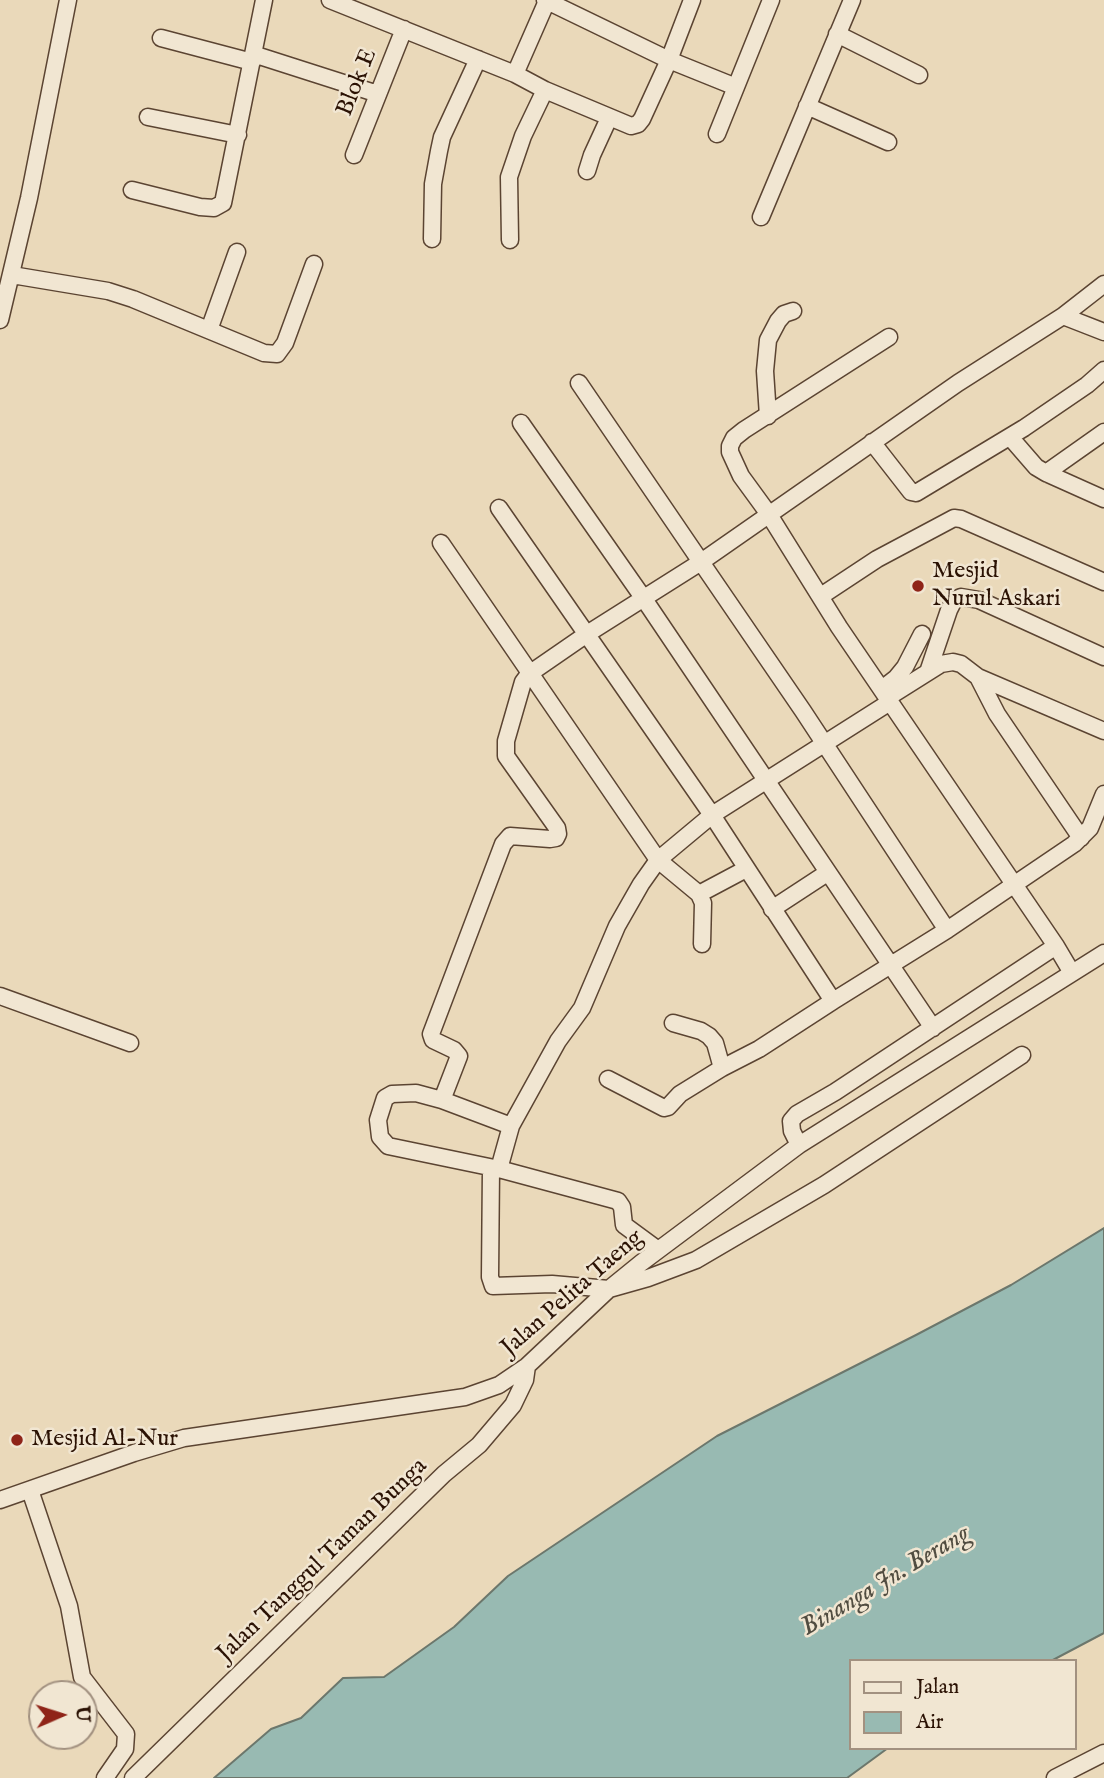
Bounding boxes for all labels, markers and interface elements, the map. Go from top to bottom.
street label: Blok E [332,45,384,121]
place label: Mesjid Nurul Askari [932,558,1061,614]
marker: Mesjid Nurul Askari [910,578,926,594]
street label: Jalan Pelita Taeng [496,1225,650,1363]
place label: Mesjid Al-Nur [31,1426,178,1454]
marker: Mesjid Al-Nur [9,1432,25,1448]
street label: Jalan Tanggul Taman Bunga [212,1453,434,1669]
water label: Binanga Jn. Berang [796,1519,976,1645]
legend [848,1659,1076,1750]
text: Jalan [916,1674,959,1701]
north arrow [28,1680,98,1750]
text: U [70,1705,94,1723]
text: Air [916,1709,944,1736]

